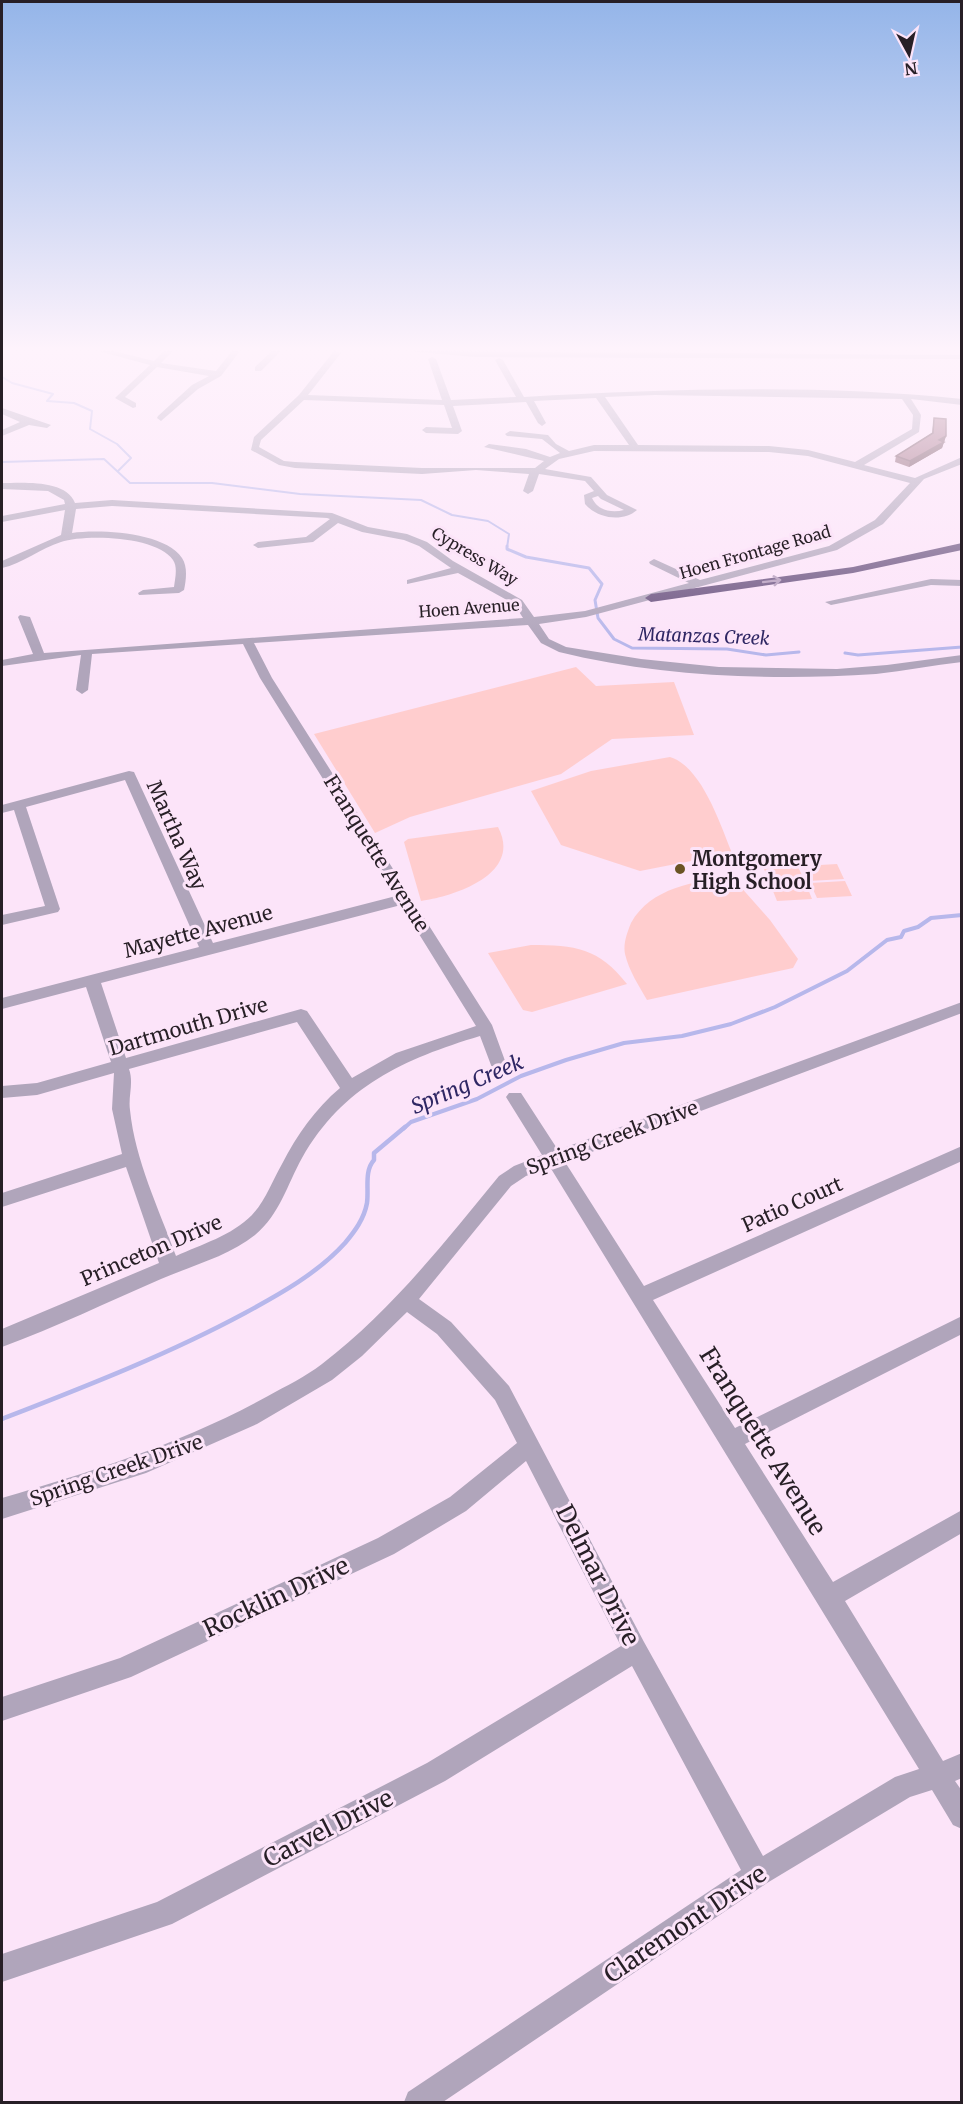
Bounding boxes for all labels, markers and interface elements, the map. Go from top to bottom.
north arrow [879,24,939,84]
text: N [903,58,919,80]
street label: Hoen Frontage Road [677,521,833,583]
street label: Cypress Way [428,522,522,590]
one-way arrow [761,576,781,587]
street label: Hoen Avenue [418,594,520,622]
water label: Matanzas Creek [637,622,770,650]
street label: Franquette Avenue [319,770,435,936]
street label: Martha Way [142,776,212,894]
place label: Montgomery High School [692,846,822,894]
marker: Montgomery High School [673,862,687,876]
street label: Mayette Avenue [121,899,275,963]
street label: Dartmouth Drive [106,991,270,1061]
water label: Spring Creek [407,1048,528,1120]
street label: Spring Creek Drive [523,1094,701,1180]
street label: Patio Court [738,1171,846,1237]
street label: Princeton Drive [77,1209,225,1291]
street label: Franquette Avenue [693,1341,833,1541]
street label: Spring Creek Drive [26,1429,206,1511]
street label: Delmar Drive [549,1499,647,1651]
street label: Rocklin Drive [198,1550,354,1644]
street label: Carvel Drive [258,1782,398,1874]
street label: Claremont Drive [598,1858,772,1990]

